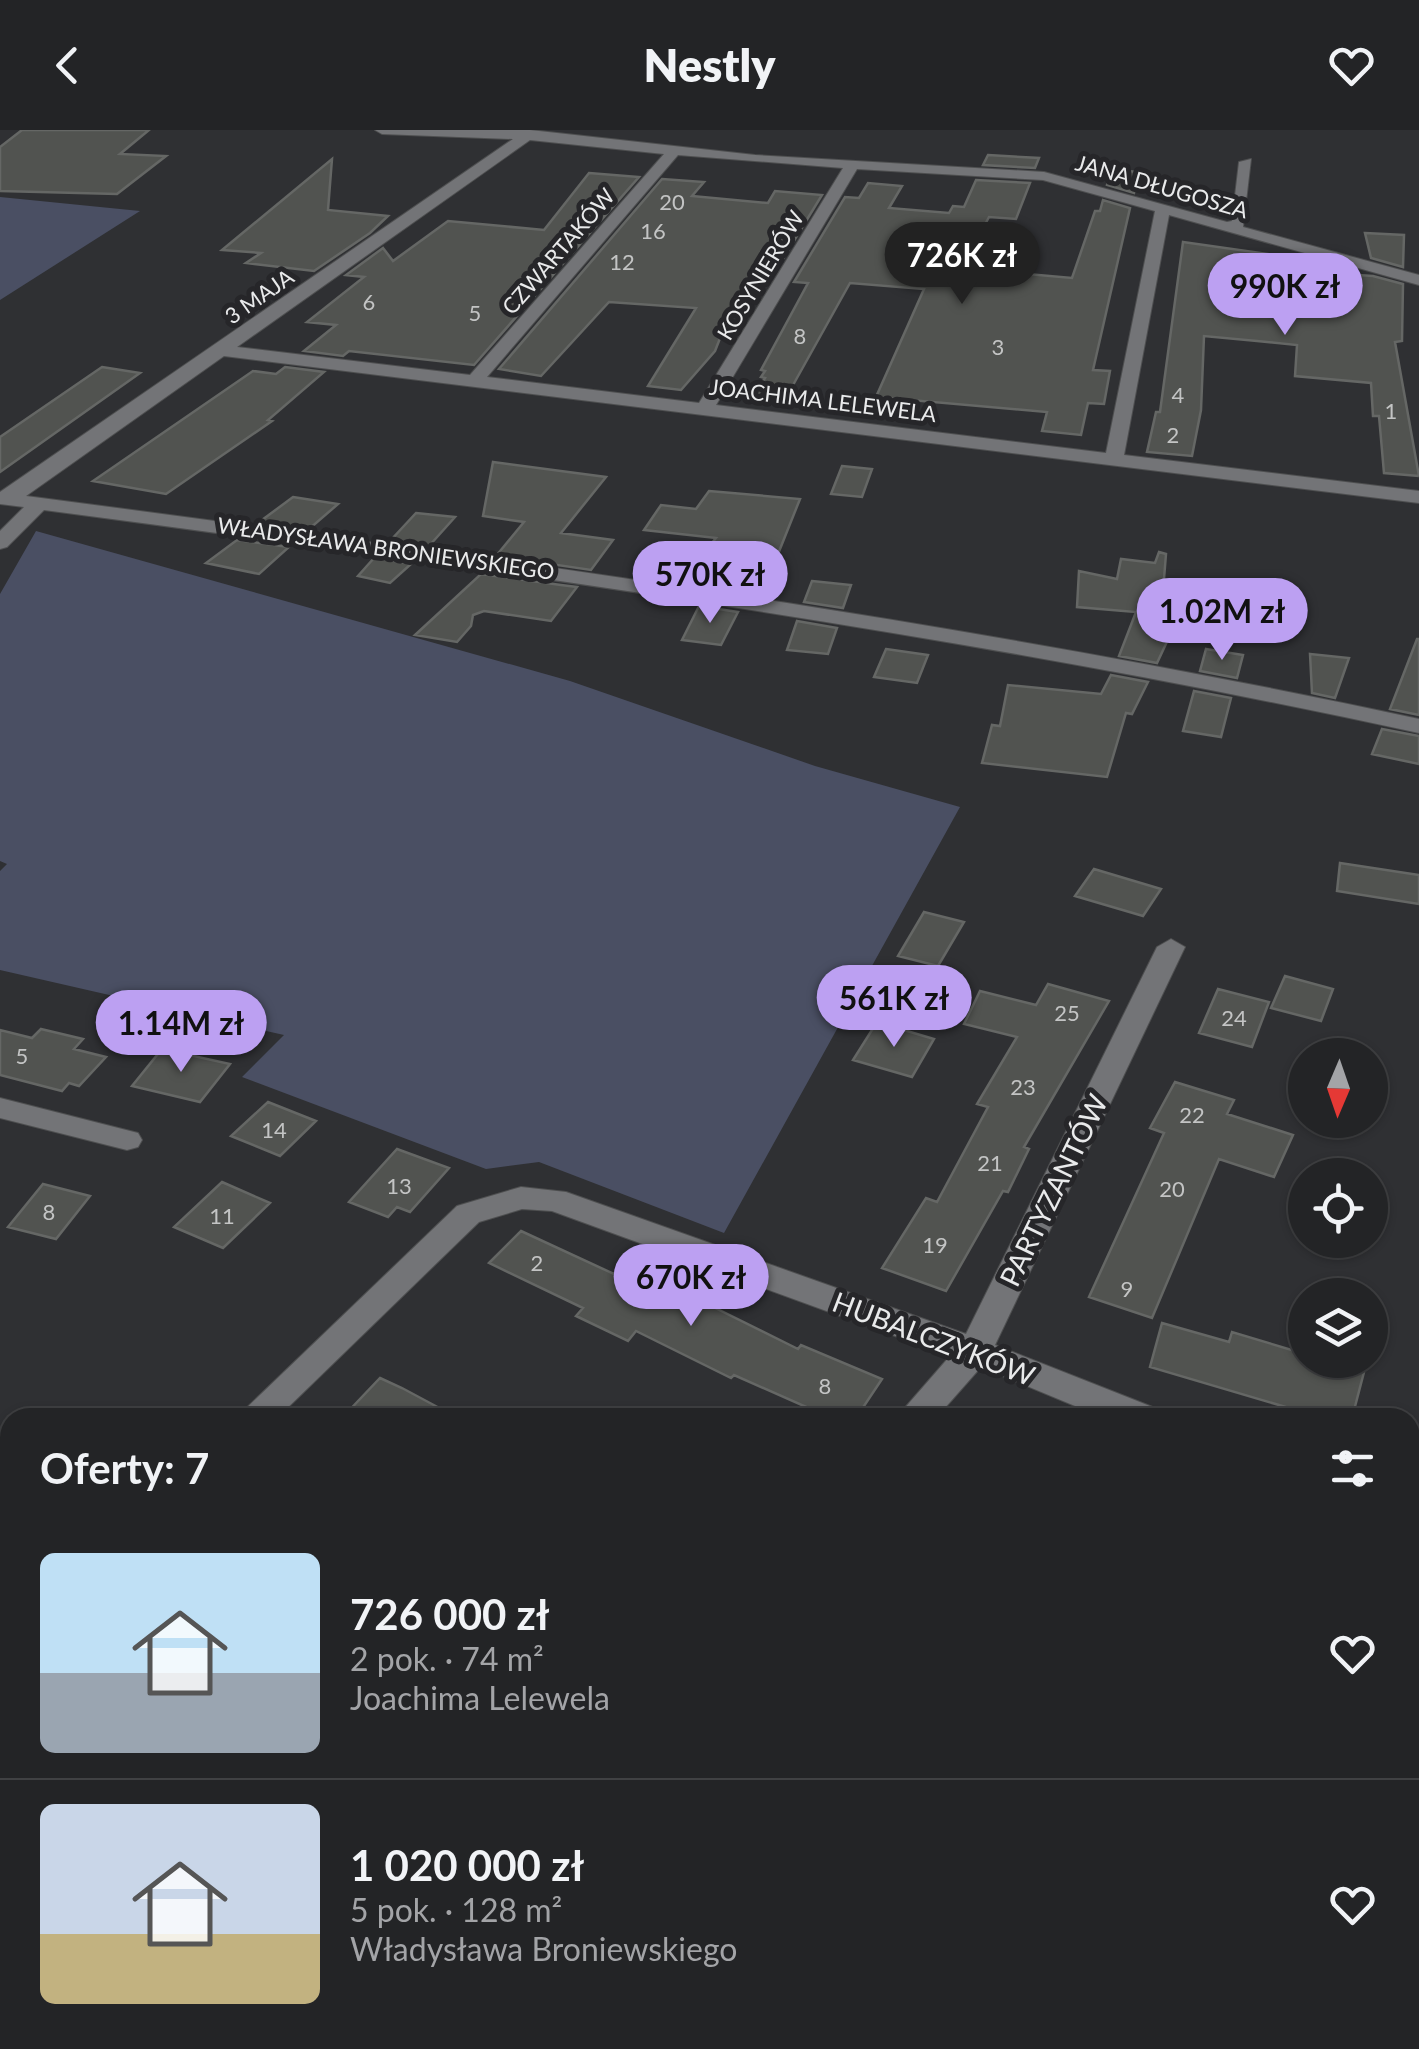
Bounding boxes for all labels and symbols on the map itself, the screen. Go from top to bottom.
street label: JANA DŁUGOSZA [1073,148,1251,224]
street label: CZWARTAKÓW [496,182,620,320]
house number: 20 [659,188,685,215]
street label: KOSYNIERÓW [711,205,809,345]
house number: 16 [640,217,666,244]
pin: 726K zł [870,222,1054,307]
house number: 12 [609,248,635,275]
pin: 990K zł [1193,253,1377,338]
street label: 3 MAJA [219,263,299,329]
house number: 6 [363,288,375,315]
house number: 5 [469,299,481,326]
house number: 8 [794,322,806,349]
house number: 3 [992,333,1004,360]
street label: JOACHIMA LELEWELA [708,373,938,427]
house number: 4 [1172,381,1185,408]
house number: 1 [1385,397,1397,424]
house number: 2 [1167,421,1179,448]
street label: WŁADYSŁAWA BRONIEWSKIEGO [216,511,556,585]
pin: 570K zł [618,541,802,626]
pin: 1.02M zł [1119,578,1325,663]
pin: 561K zł [802,965,986,1050]
pin: 1.14M zł [78,990,284,1075]
house number: 25 [1054,999,1080,1026]
house number: 24 [1221,1004,1247,1031]
north arrow [1288,1038,1388,1138]
house number: 5 [16,1042,28,1069]
house number: 23 [1010,1073,1036,1100]
street label: PARTYZANTÓW [992,1089,1114,1291]
house number: 22 [1179,1101,1205,1128]
house number: 14 [261,1116,287,1143]
house number: 21 [977,1149,1003,1176]
house number: 13 [386,1172,412,1199]
house number: 20 [1159,1175,1185,1202]
house number: 8 [43,1198,55,1225]
house number: 11 [209,1202,235,1229]
house number: 19 [922,1231,948,1258]
pin: 670K zł [599,1244,783,1329]
house number: 2 [531,1249,543,1276]
house number: 9 [1121,1275,1133,1302]
street label: HUBALCZYKÓW [828,1284,1040,1392]
house number: 8 [819,1372,831,1399]

